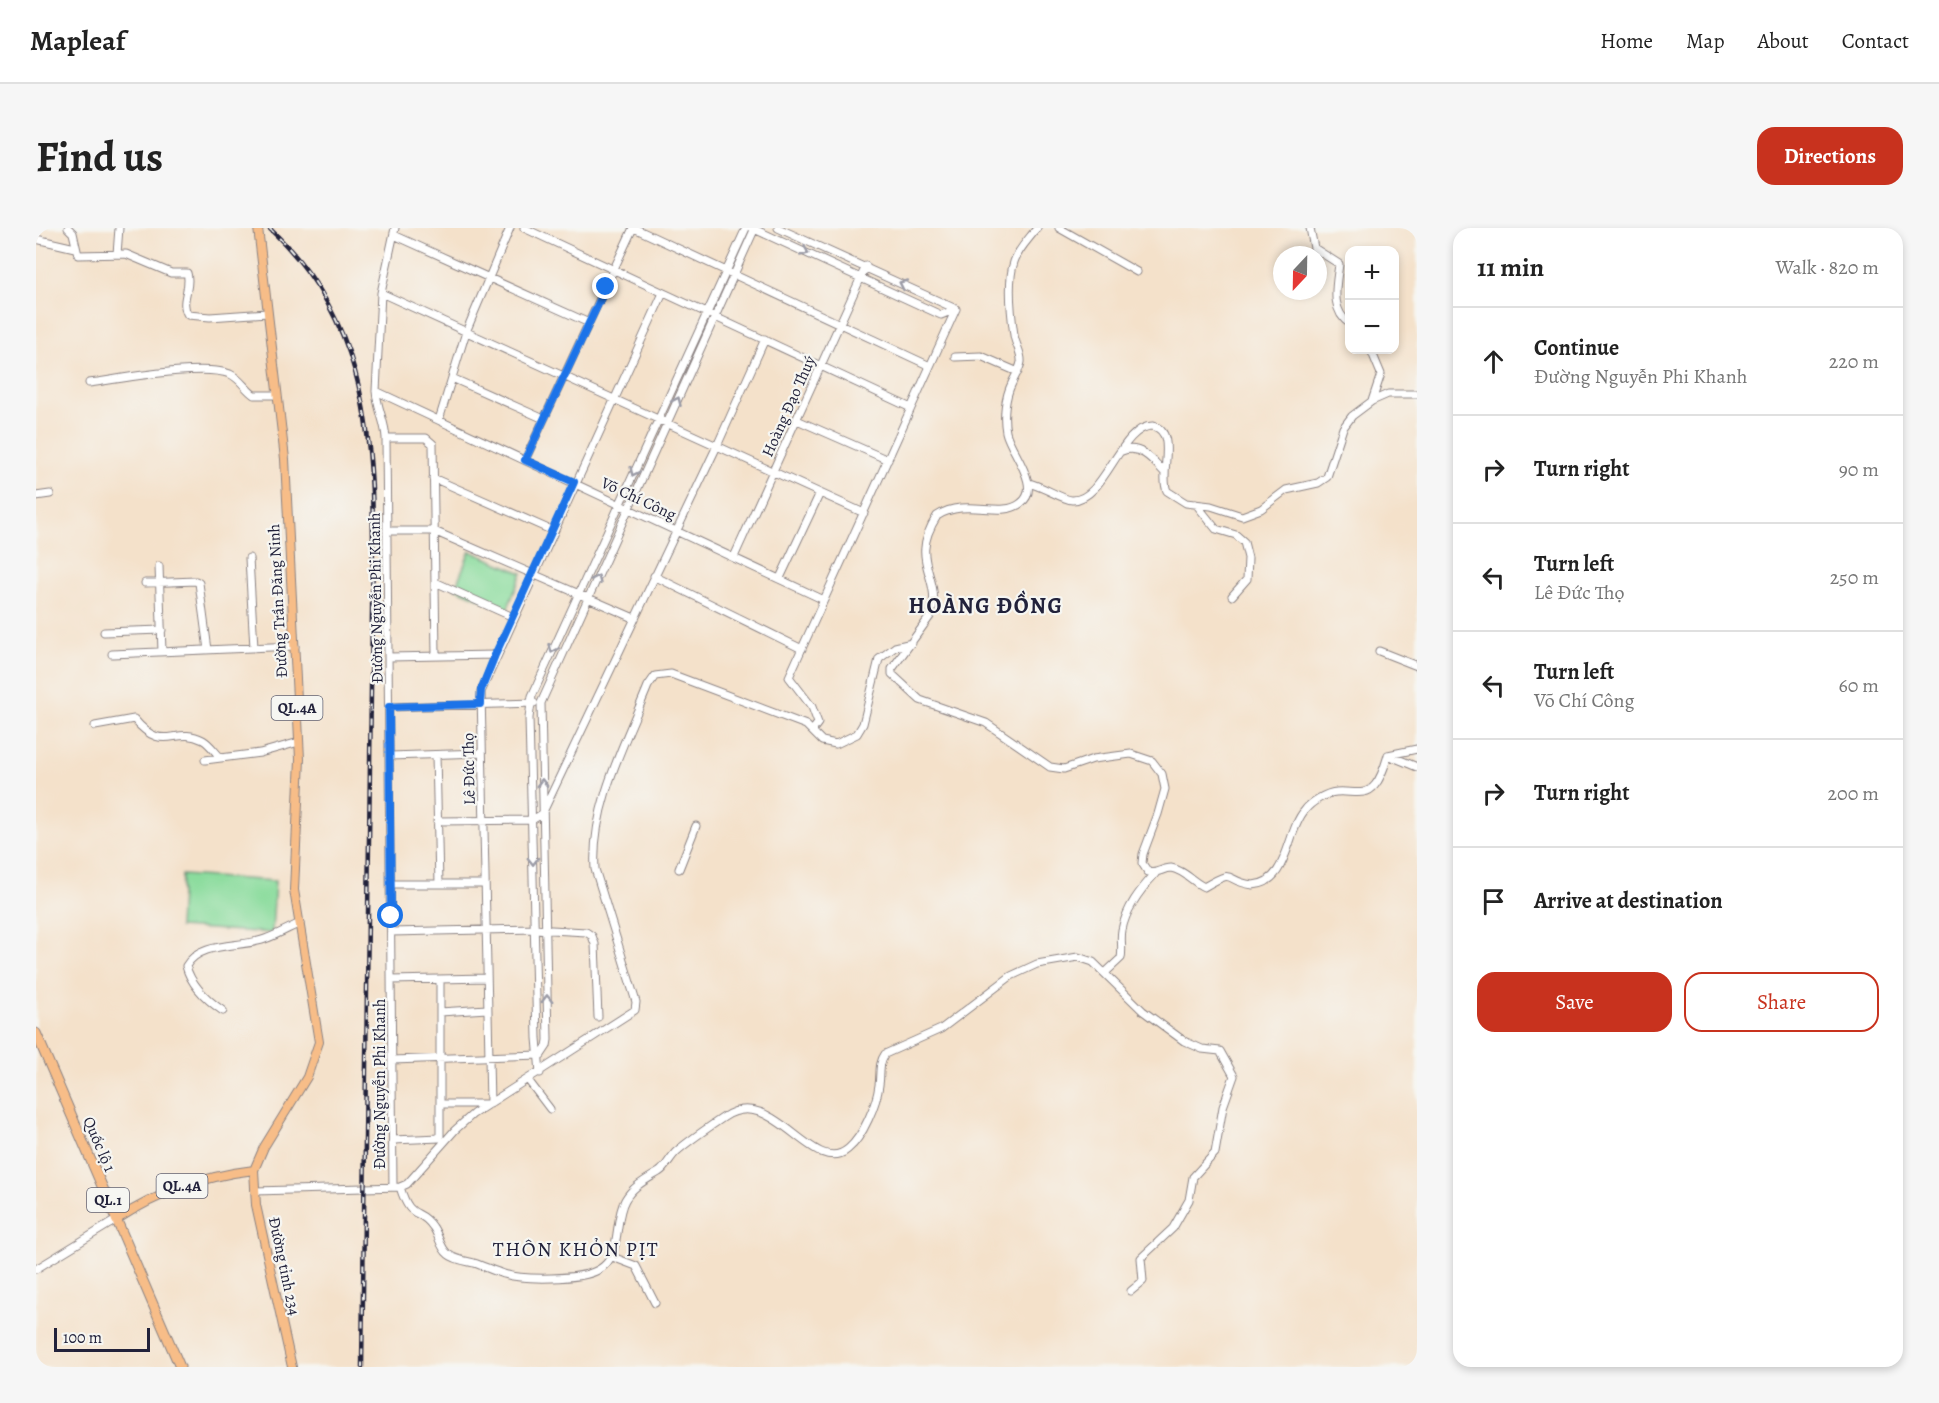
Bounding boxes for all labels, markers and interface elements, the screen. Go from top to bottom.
text: Mapleaf [30,22,125,60]
text: Home [1600,27,1653,55]
text: Map [1686,27,1724,55]
text: About [1757,27,1809,55]
text: Contact [1842,27,1909,55]
button: Directions [1757,127,1903,185]
text: Find us [36,128,163,185]
one-way arrow [799,245,810,257]
north arrow [1273,246,1327,300]
map controls [1345,246,1399,354]
button: + [1345,246,1399,300]
text: 11 min [1477,250,1544,285]
text: Walk · 820 m [1775,254,1879,281]
route end [592,273,618,299]
one-way arrow [899,279,910,291]
button: − [1345,300,1399,354]
text: Continue [1534,333,1619,363]
icon: ahead [1477,345,1510,378]
text: 220 m [1829,348,1879,375]
street label: Hoàng Đạo Thuý [757,351,821,461]
text: Đường Nguyễn Phi Khanh [1534,363,1747,390]
one-way arrow [670,397,682,408]
icon: right [1477,453,1510,486]
text: Turn right [1534,454,1630,484]
text: 90 m [1839,456,1879,483]
one-way arrow [630,466,642,477]
street label: Võ Chí Công [597,472,680,526]
street label: Đường Nguyễn Phi Khanh [364,512,388,684]
street label: Đường Trần Đăng Ninh [263,523,293,678]
text: Turn left [1534,549,1614,579]
icon: left [1477,561,1510,594]
text: 250 m [1830,564,1879,591]
one-way arrow [590,575,602,586]
text: Lê Đức Thọ [1534,579,1625,606]
district label: HOÀNG ĐỒNG [909,590,1063,621]
one-way arrow [548,643,560,654]
text: Turn left [1534,657,1614,687]
icon: left [1477,669,1510,702]
text: 60 m [1839,672,1879,699]
text: Võ Chí Công [1534,687,1634,714]
road number: QL.4A [272,696,322,720]
street label: Lê Đức Thọ [457,733,481,805]
icon: right [1477,777,1510,810]
one-way arrow [535,778,548,787]
text: Turn right [1534,778,1630,808]
text: 200 m [1828,780,1879,807]
one-way arrow [526,856,539,865]
icon: arrive [1477,885,1510,918]
text: Arrive at destination [1534,886,1723,916]
route start [377,902,403,928]
button: Save [1477,972,1672,1032]
button: Share [1684,972,1879,1032]
one-way arrow [541,994,553,1003]
street label: Đường Nguyễn Phi Khanh [369,998,391,1169]
street label: Quốc lộ 1 [78,1113,121,1176]
road number: QL.4A [156,1174,208,1198]
road number: QL.1 [87,1188,129,1212]
street label: Đường tỉnh 234 [263,1215,305,1318]
district label: THÔN KHỎN PỊT [493,1236,659,1263]
scale bar [54,1325,150,1352]
text: 100 m [63,1327,102,1349]

